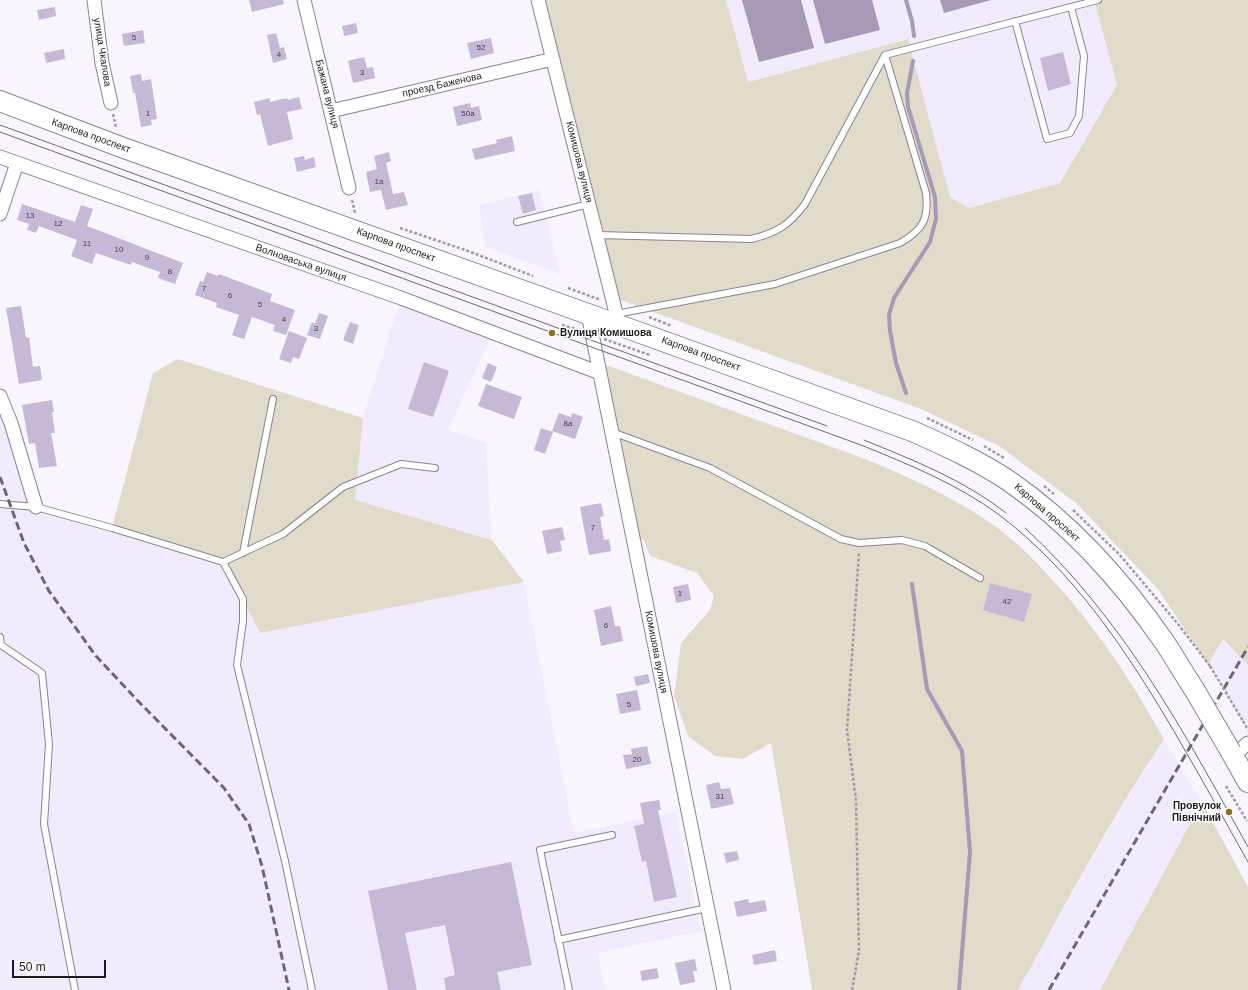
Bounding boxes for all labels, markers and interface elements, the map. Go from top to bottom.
street label: улица Чкалова [91,17,113,87]
house number: 5 [132,33,136,43]
house number: 52 [477,43,485,53]
house number: 4 [277,50,281,60]
street label: Бажана вулиця [313,58,341,130]
house number: 3 [360,68,364,78]
street label: проезд Баженова [401,70,483,100]
house number: 1 [146,109,150,119]
house number: 50а [461,109,475,119]
street label: Карпова проспект [50,116,132,156]
street label: Комишова вулиця [563,120,595,204]
house number: 1а [375,177,383,187]
house number: 13 [26,211,34,221]
house number: 12 [54,219,62,229]
street label: Карпова проспект [355,225,437,265]
house number: 11 [83,239,91,249]
street label: Волноваська вулиця [254,242,348,284]
house number: 10 [115,245,123,255]
house number: 9 [145,253,149,263]
house number: 8 [168,267,172,277]
house number: 7 [202,284,206,294]
house number: 6 [228,291,232,301]
house number: 5 [258,300,262,310]
house number: 4 [282,315,286,325]
house number: 3 [314,324,318,334]
place label: Вулиця Комишова [560,327,652,339]
marker: Вулиця Комишова [547,328,557,338]
street label: Карпова проспект [660,334,742,374]
house number: 8а [564,419,572,429]
street label: Карпова проспект [1012,481,1082,545]
house number: 7 [591,523,595,533]
house number: 1 [678,589,682,599]
house number: 42 [1003,597,1011,607]
street label: Комишова вулиця [642,610,670,694]
house number: 6 [604,621,608,631]
house number: 5 [627,700,631,710]
house number: 20 [633,755,641,765]
house number: 31 [716,792,724,802]
place label: Провулок Північний [1172,800,1221,824]
marker: Провулок Північний [1224,807,1234,817]
scale bar [14,952,108,978]
text: 50 m [19,960,46,974]

